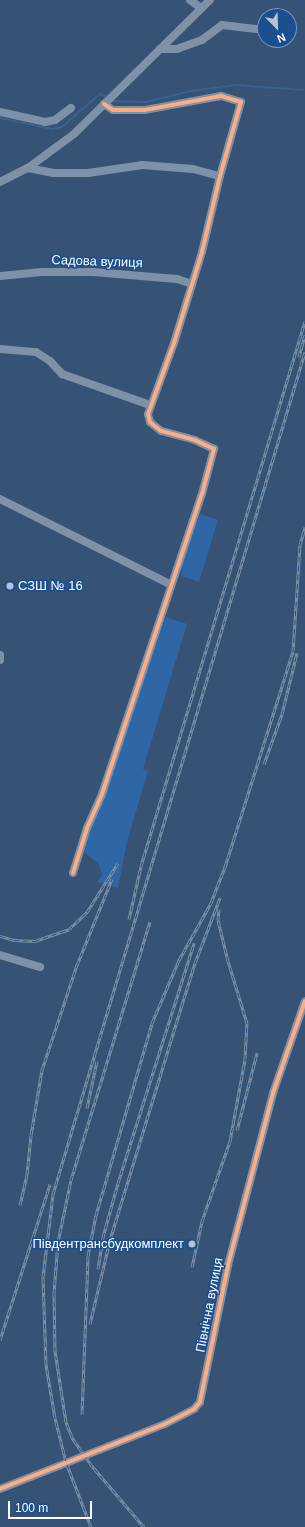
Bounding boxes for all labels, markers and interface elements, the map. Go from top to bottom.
north arrow [257,8,297,48]
text: N [275,31,287,45]
street label: Садова вулиця [51,253,143,271]
place label: СЗШ № 16 [18,578,83,594]
marker: СЗШ № 16 [5,581,15,591]
place label: Південтрансбудкомплект [32,1236,184,1252]
marker: Південтрансбудкомплект [187,1239,197,1249]
street label: Північна вулиця [193,1256,227,1354]
scale bar [10,1493,94,1519]
text: 100 m [15,1501,48,1515]

